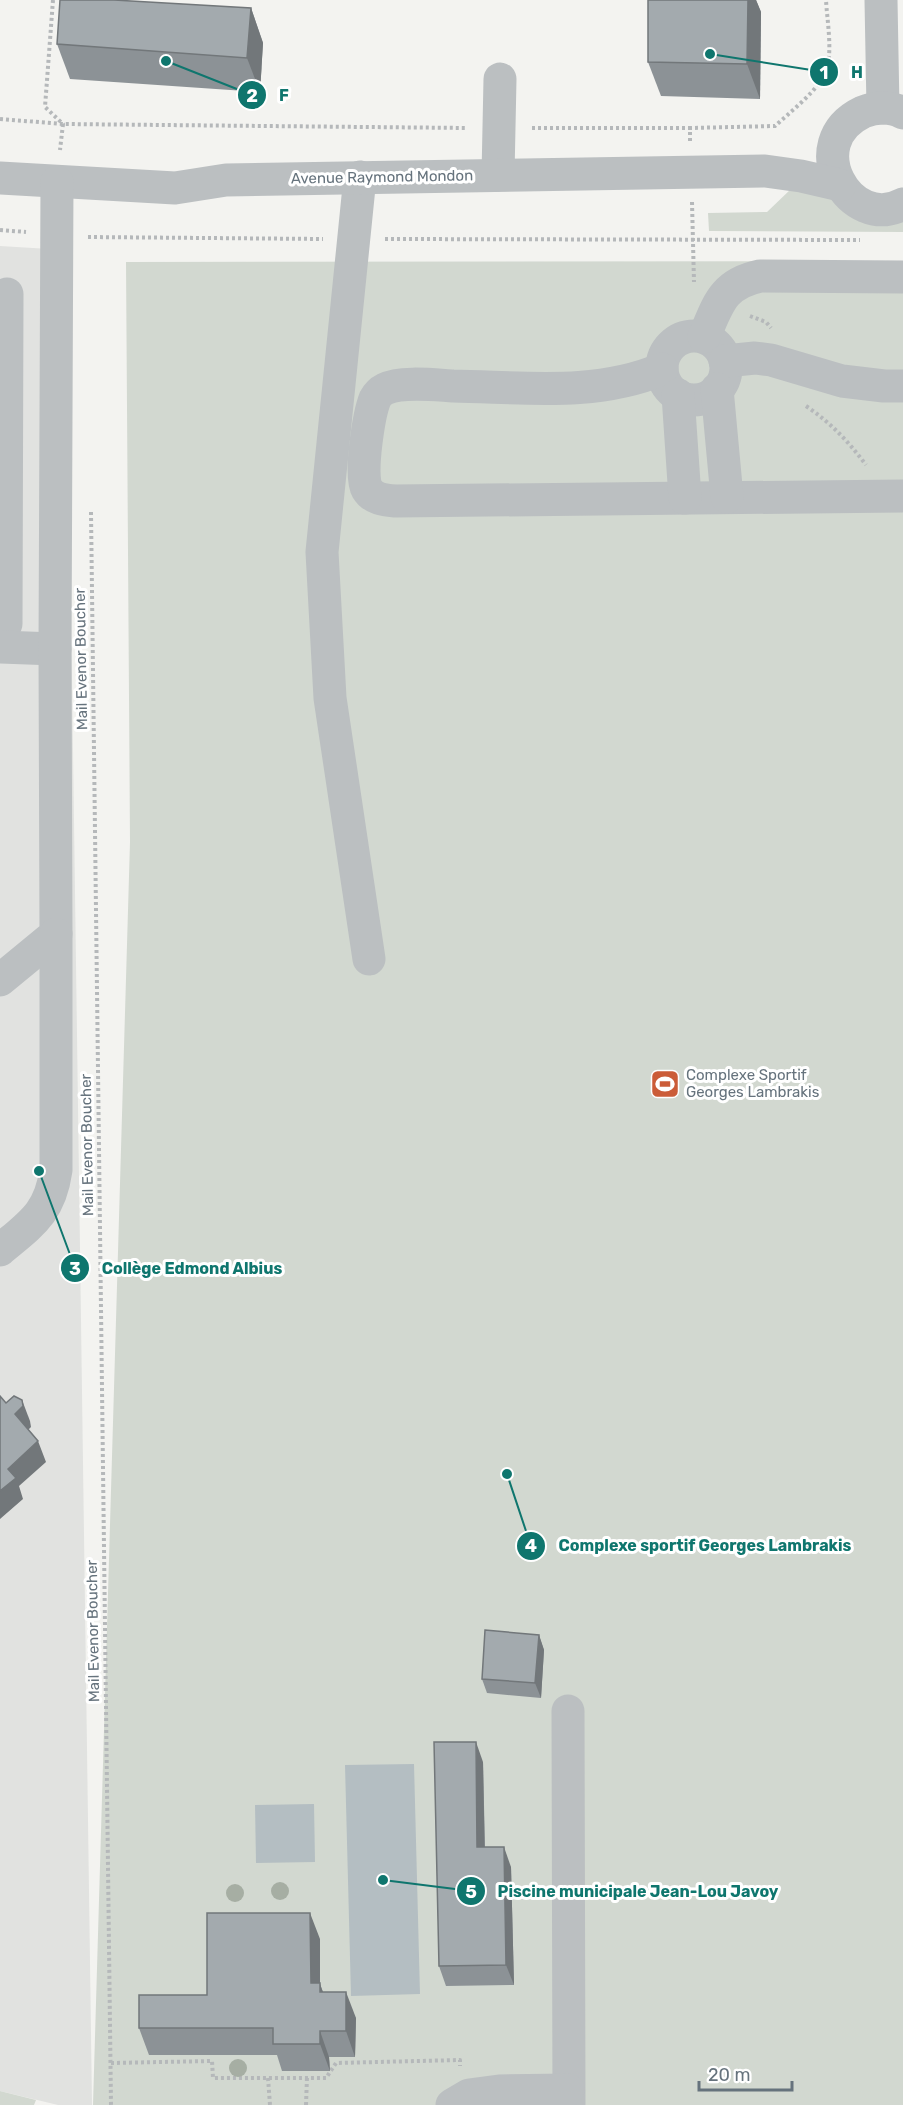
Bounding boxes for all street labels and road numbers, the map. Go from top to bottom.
street label: Avenue Raymond Mondon [291,166,473,188]
street label: Mail Evenor Boucher [71,587,91,730]
street label: Mail Evenor Boucher [77,1073,97,1216]
street label: Mail Evenor Boucher [83,1559,103,1702]

